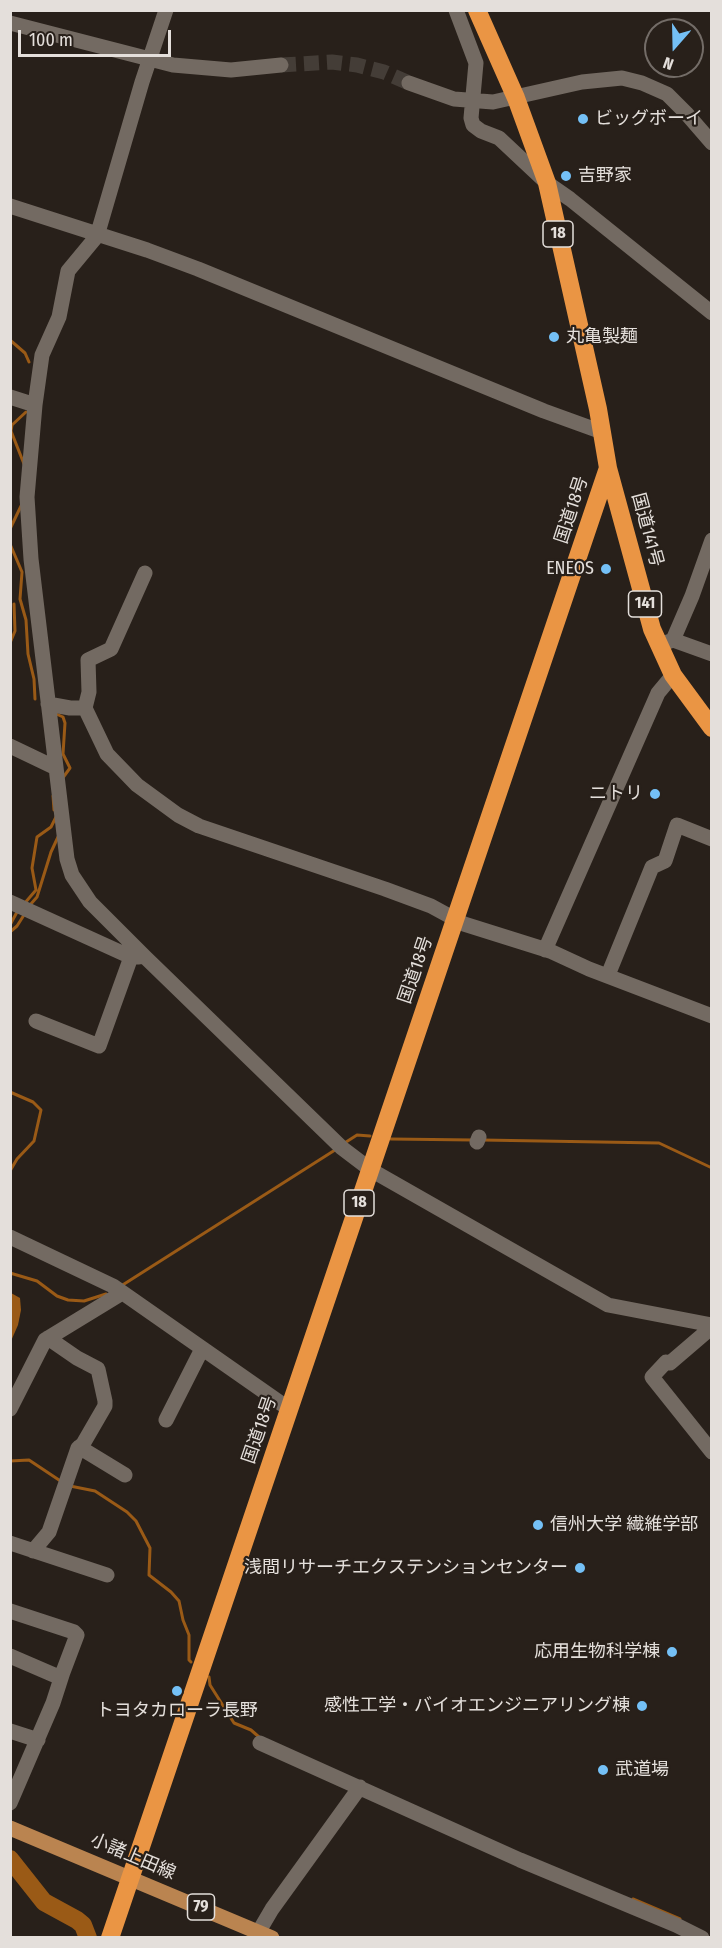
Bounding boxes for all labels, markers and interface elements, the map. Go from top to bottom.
scale bar [21,18,174,56]
north arrow [644,18,704,78]
text: 100 m [29,29,73,51]
text: N [661,53,676,74]
place label: ビッグボーイ [595,108,703,130]
marker: ビッグボーイ [576,112,590,126]
place label: 吉野家 [578,165,632,187]
marker: 吉野家 [559,169,573,183]
road number: 18 [543,221,573,247]
place label: 丸亀製麺 [566,326,638,348]
marker: 丸亀製麺 [547,330,561,344]
street label: 国道18号 [551,473,593,547]
street label: 国道141号 [627,491,667,569]
place label: ENEOS [546,558,594,580]
marker: ENEOS [599,562,613,576]
road number: 141 [628,591,662,617]
place label: ニトリ [589,783,643,805]
marker: ニトリ [648,787,662,801]
street label: 国道18号 [394,933,438,1007]
road number: 18 [344,1190,374,1216]
street label: 国道18号 [238,1393,282,1467]
place label: 信州大学 繊維学部 [550,1514,698,1536]
marker: 信州大学 繊維学部 [531,1518,545,1532]
place label: 浅間リサーチエクステンションセンター [244,1557,568,1579]
marker: 浅間リサーチエクステンションセンター [573,1561,587,1575]
place label: 応用生物科学棟 [534,1641,660,1663]
marker: 応用生物科学棟 [665,1645,679,1659]
marker: トヨタカローラ長野 [170,1684,184,1698]
place label: 感性工学・バイオエンジニアリング棟 [324,1695,630,1717]
marker: 感性工学・バイオエンジニアリング棟 [635,1699,649,1713]
place label: トヨタカローラ長野 [96,1700,258,1722]
place label: 武道場 [615,1759,669,1781]
marker: 武道場 [596,1763,610,1777]
street label: 小諸上田線 [87,1829,179,1885]
road number: 79 [188,1894,214,1920]

